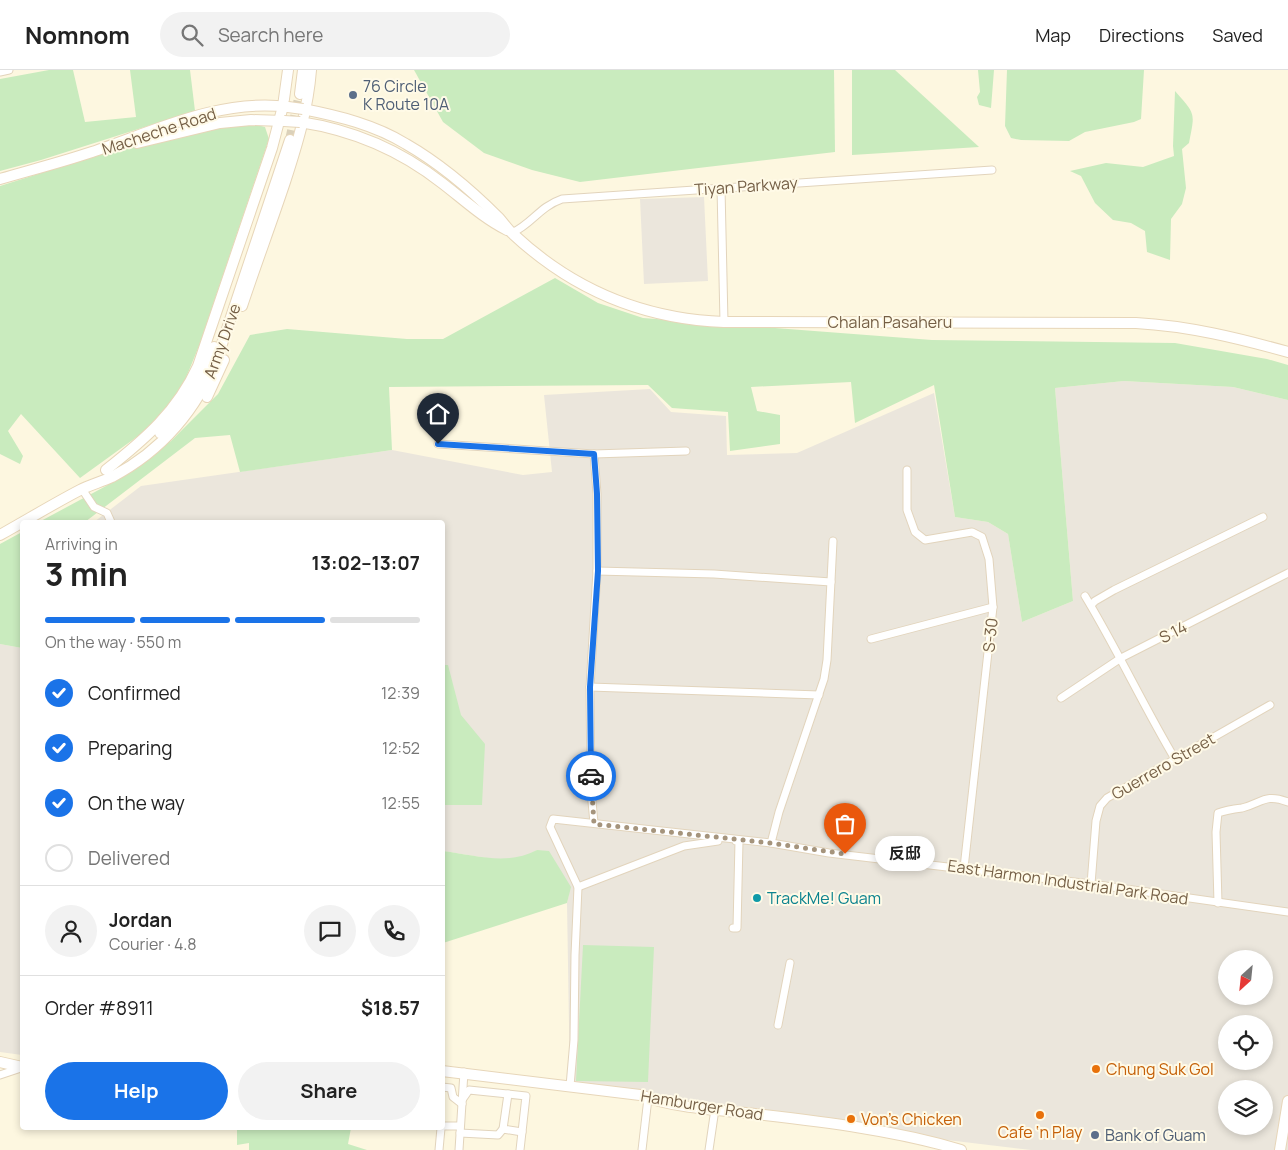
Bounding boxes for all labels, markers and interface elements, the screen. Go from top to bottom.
search box [160,12,510,57]
text: Nomnom [25,18,130,51]
icon: search [178,21,206,49]
text: Search here [218,22,323,48]
text: Map [1035,23,1071,47]
text: Directions [1099,23,1184,47]
text: Saved [1212,23,1263,47]
place label: 76 Circle K Route 10A [363,75,449,115]
marker: 76 Circle K Route 10A [347,89,359,101]
street label: Macheche Road [99,102,219,160]
street label: Tiyan Parkway [694,171,799,201]
street label: Army Drive [198,300,246,382]
street label: Chalan Pasaheru [828,311,952,333]
pin [417,393,459,444]
icon: home [424,400,452,428]
text: Arriving in [45,533,118,555]
text: 13:02–13:07 [312,550,420,576]
text: 3 min [45,552,128,596]
street label: S 14 [1155,616,1191,648]
street label: S-30 [977,617,1003,653]
text: On the way · 550 m [45,631,181,653]
icon: check [45,679,73,707]
text: Confirmed [88,680,181,706]
text: 12:39 [381,682,420,704]
street label: Guerrero Street [1107,727,1219,805]
icon: check [45,734,73,762]
text: Preparing [88,735,173,761]
text: 12:52 [382,737,420,759]
courier [566,751,616,801]
icon: car [577,762,605,790]
icon: check [45,789,73,817]
text: On the way [88,790,185,816]
text: 12:55 [381,792,420,814]
pin [824,803,866,854]
icon: bag [831,810,859,838]
callout: 反邸 [875,836,935,872]
text: 反邸 [889,842,921,864]
text: Delivered [88,845,170,871]
street label: East Harmon Industrial Park Road [946,854,1190,910]
place label: TrackMe! Guam [767,887,881,909]
marker: TrackMe! Guam [751,892,763,904]
button: person [45,905,97,957]
button: chat [304,905,356,957]
button: phone [368,905,420,957]
text: Jordan [109,907,172,933]
text: Courier · 4.8 [109,933,197,955]
north arrow [1218,950,1272,1005]
map controls [1218,950,1273,1135]
text: Order #8911 [45,995,154,1021]
text: $18.57 [361,995,420,1021]
button: locate [1218,1015,1273,1070]
place label: Chung Suk Gol [1106,1058,1214,1080]
button: Help [45,1062,228,1120]
button: Share [238,1062,420,1120]
marker: Chung Suk Gol [1090,1063,1102,1075]
button: layers [1218,1080,1273,1135]
street label: Hamburger Road [639,1084,765,1126]
place label: Von's Chicken [861,1108,962,1130]
marker: Cafe ‘n Play [1034,1109,1046,1121]
marker: Von's Chicken [845,1113,857,1125]
place label: Cafe ‘n Play [998,1121,1083,1143]
place label: Bank of Guam [1105,1124,1206,1146]
marker: Bank of Guam [1089,1129,1101,1141]

